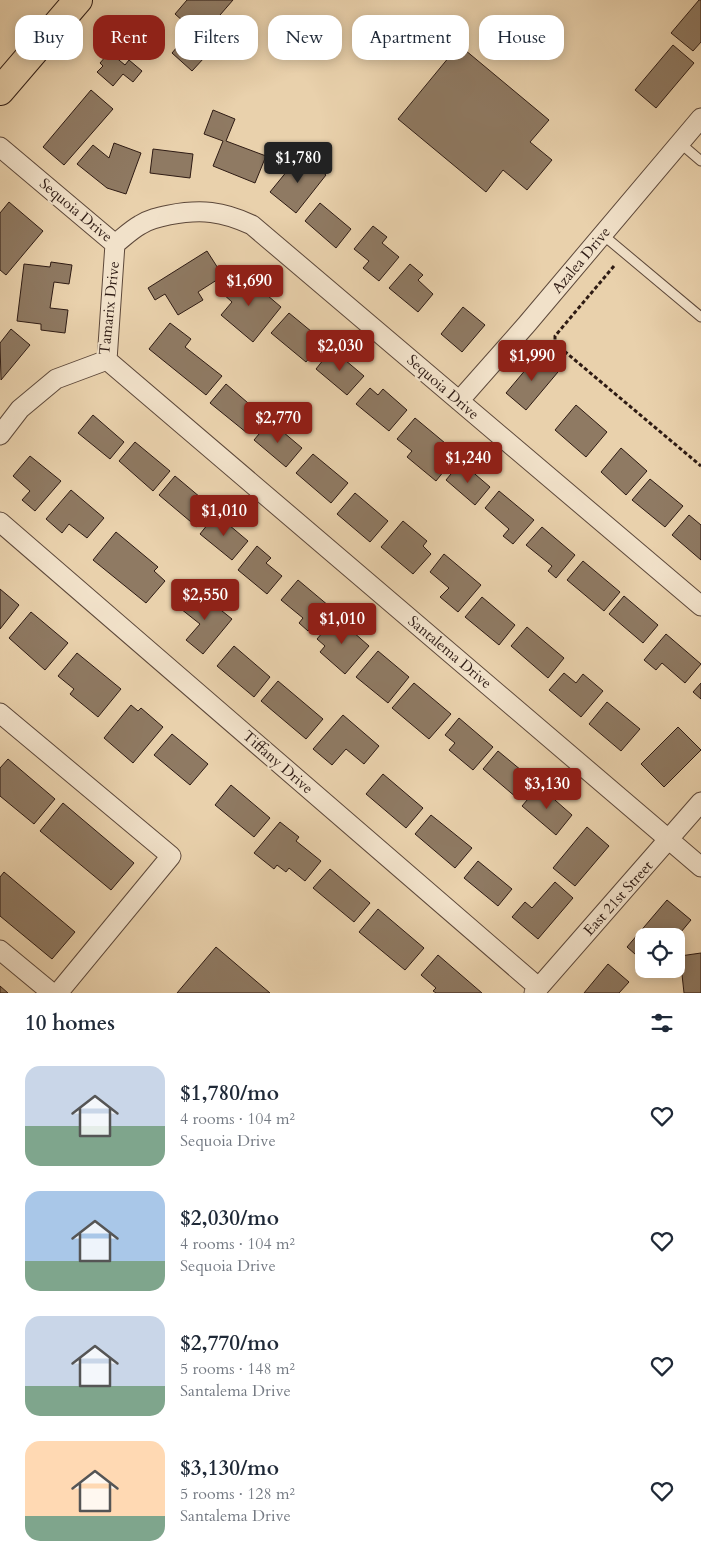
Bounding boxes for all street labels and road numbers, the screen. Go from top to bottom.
street label: Sequoia Drive [35,174,117,247]
street label: Azalea Drive [547,222,615,298]
street label: Tamarix Drive [94,260,124,356]
street label: Sequoia Drive [403,350,484,424]
street label: Santalema Drive [404,611,496,693]
street label: Tiffany Drive [238,726,318,798]
street label: East 21st Street [579,856,657,940]

